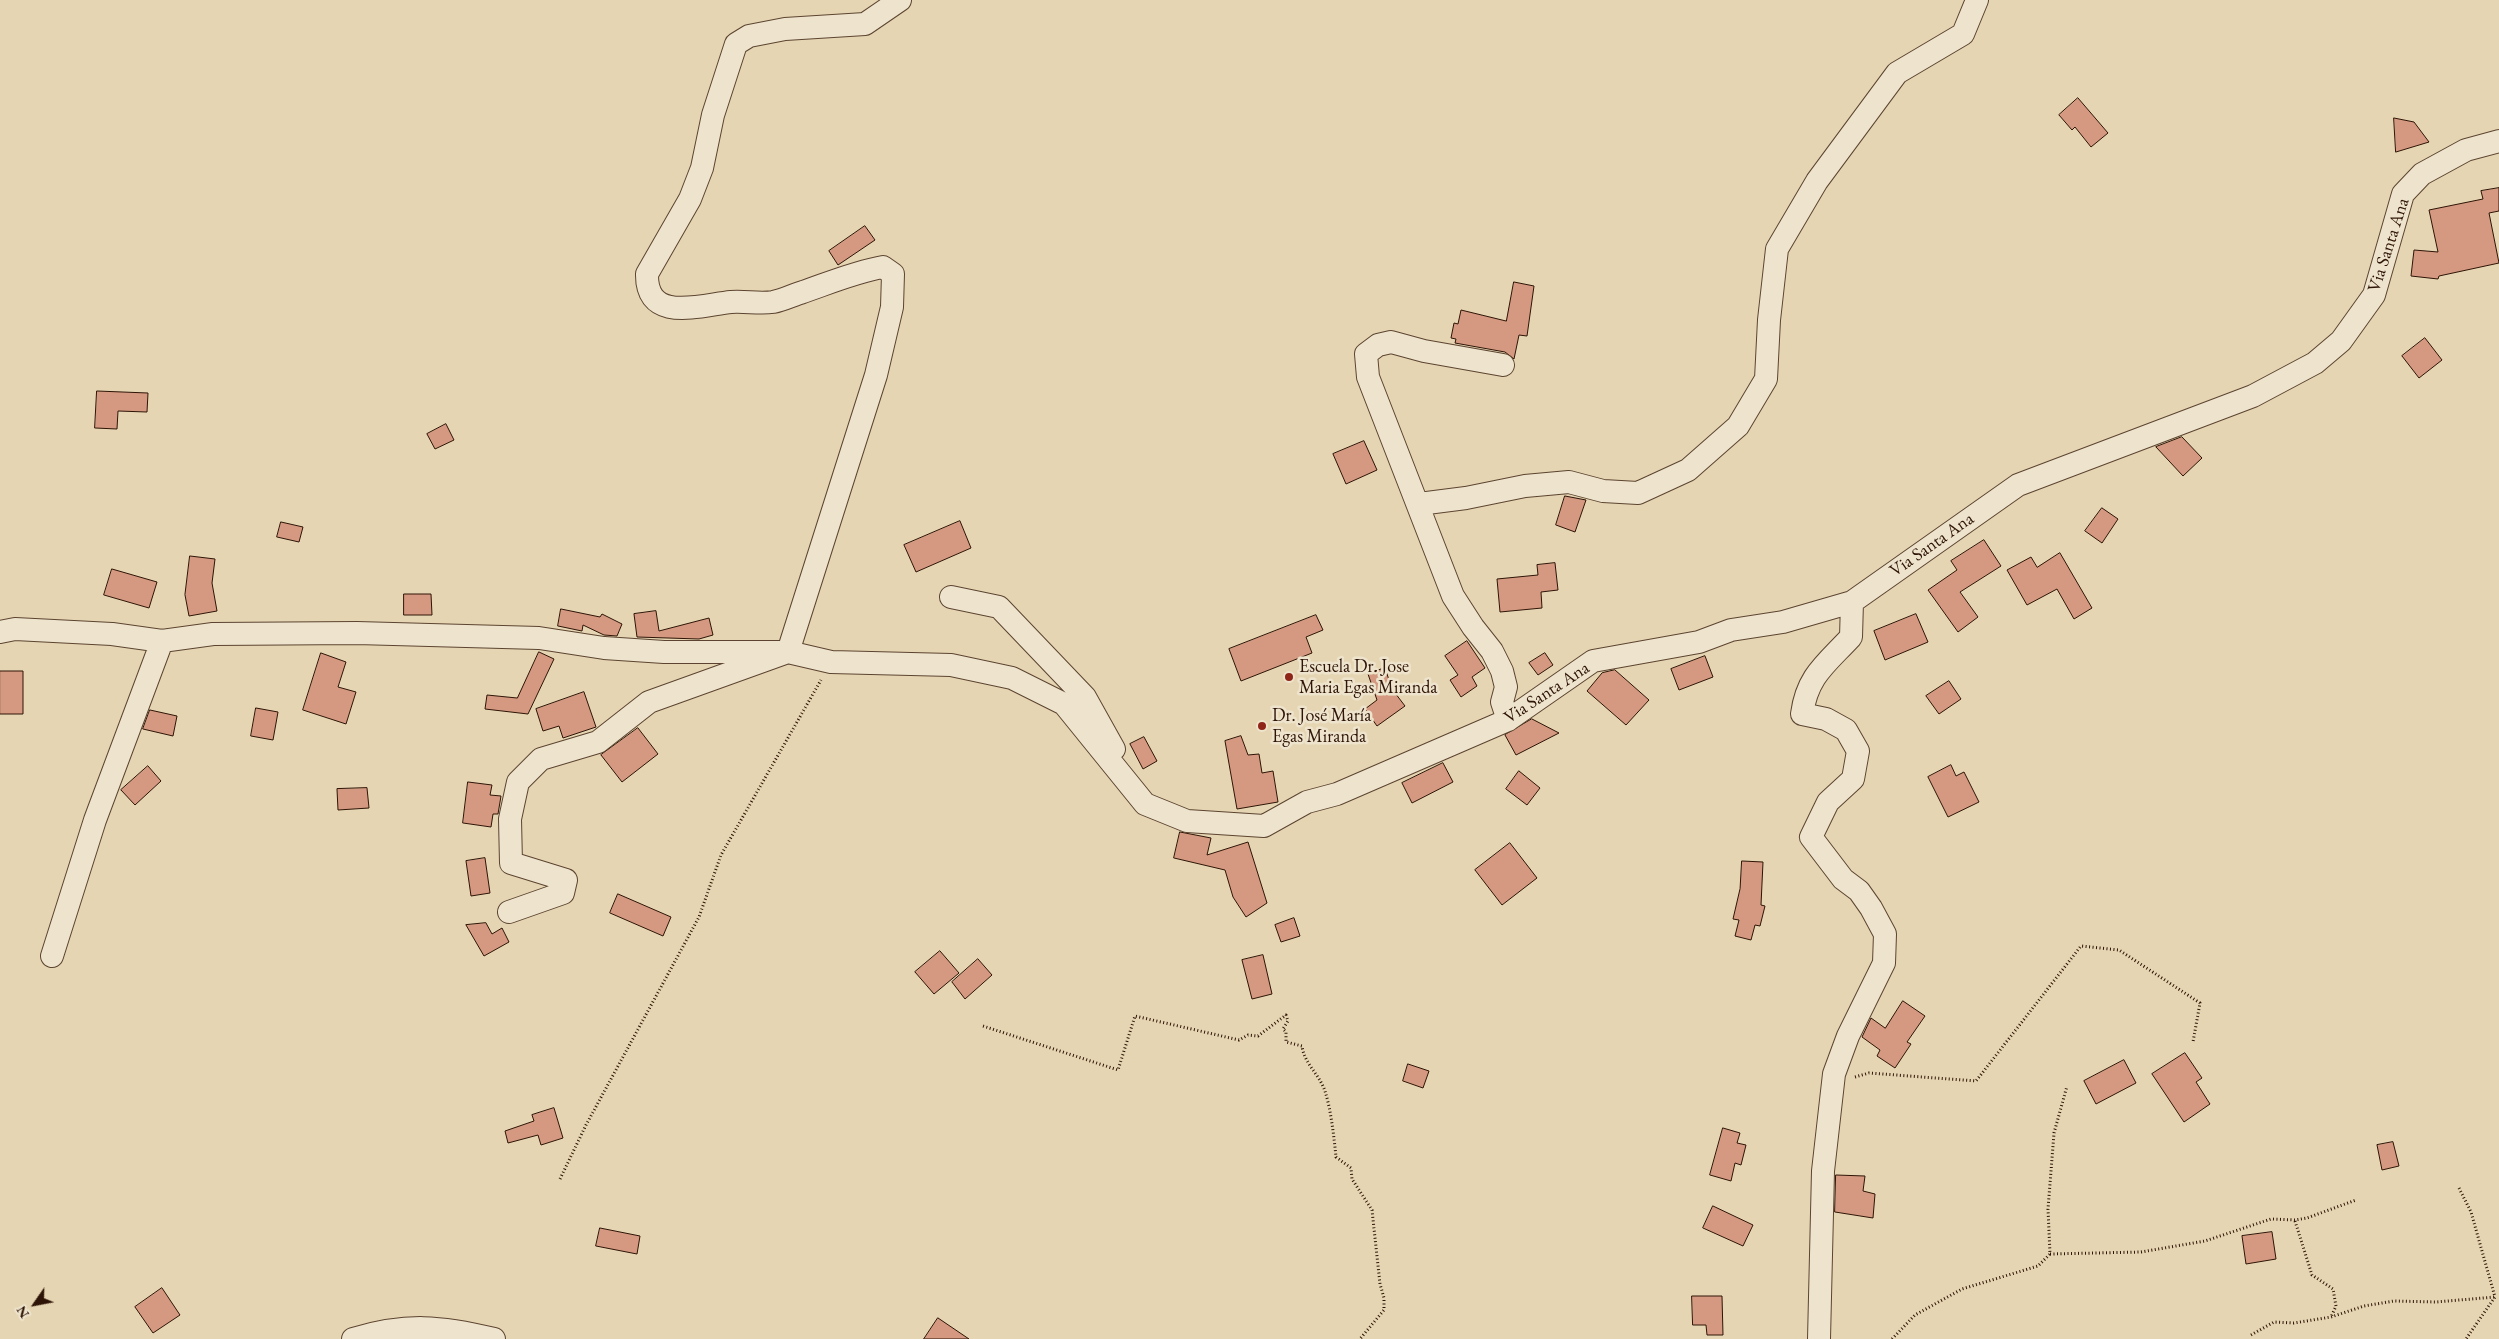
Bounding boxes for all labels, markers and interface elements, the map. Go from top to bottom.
street label: Via Santa Ana [2364,195,2414,295]
street label: Via Santa Ana [1886,508,1978,582]
place label: Escuela Dr. Jose Maria Egas Miranda [1299,656,1437,699]
street label: Via Santa Ana [1500,657,1594,729]
marker: Escuela Dr. Jose Maria Egas Miranda [1283,671,1295,683]
place label: Dr. José María Egas Miranda [1272,705,1371,748]
marker: Dr. José María Egas Miranda [1256,720,1268,732]
north arrow [10,1279,60,1329]
text: N [12,1303,33,1322]

